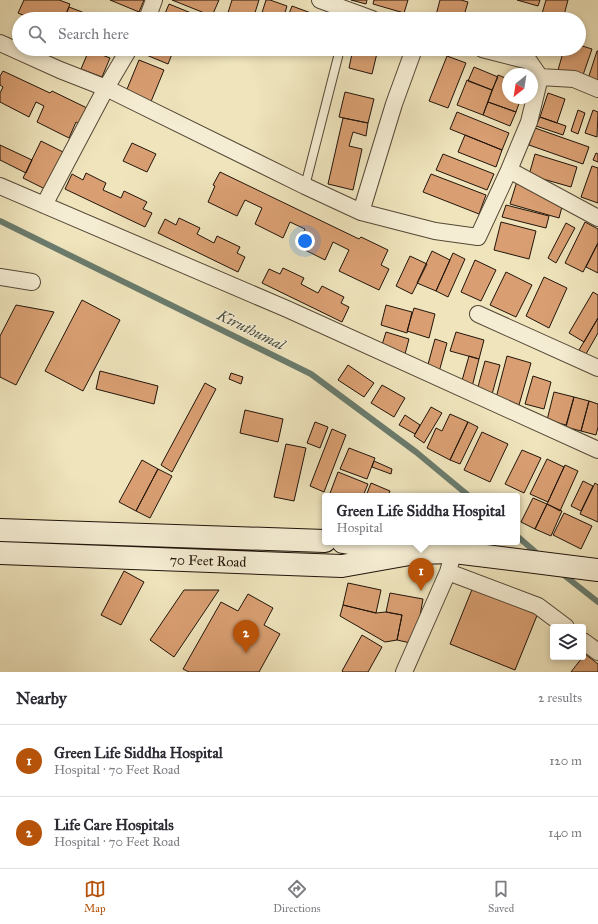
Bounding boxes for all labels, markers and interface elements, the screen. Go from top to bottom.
search box [12,12,586,56]
icon: search [26,23,48,45]
text: Search here [58,25,129,43]
north arrow [502,68,538,104]
your location [295,231,315,251]
water label: Kiruthumal [214,306,289,355]
popup [322,493,520,545]
text: Green Life Siddha Hospital [337,502,505,520]
text: Hospital [337,520,383,536]
street label: 70 Feet Road [169,551,247,571]
pin: 1 [408,558,434,591]
pin: 2 [233,620,259,653]
map controls [550,624,586,660]
button: layers [550,624,586,660]
text: Nearby [16,688,67,709]
text: 2 results [538,690,582,706]
text: Green Life Siddha Hospital [54,744,223,762]
text: 1 [26,753,32,769]
text: 120 m [549,753,582,769]
text: Hospital · 70 Feet Road [54,762,180,778]
text: Life Care Hospitals [54,816,174,834]
text: 2 [26,825,32,841]
text: 140 m [548,825,582,841]
text: Hospital · 70 Feet Road [54,834,180,850]
tab: Map [84,878,106,915]
tab: Directions [273,878,321,915]
tab: Saved [488,878,514,915]

